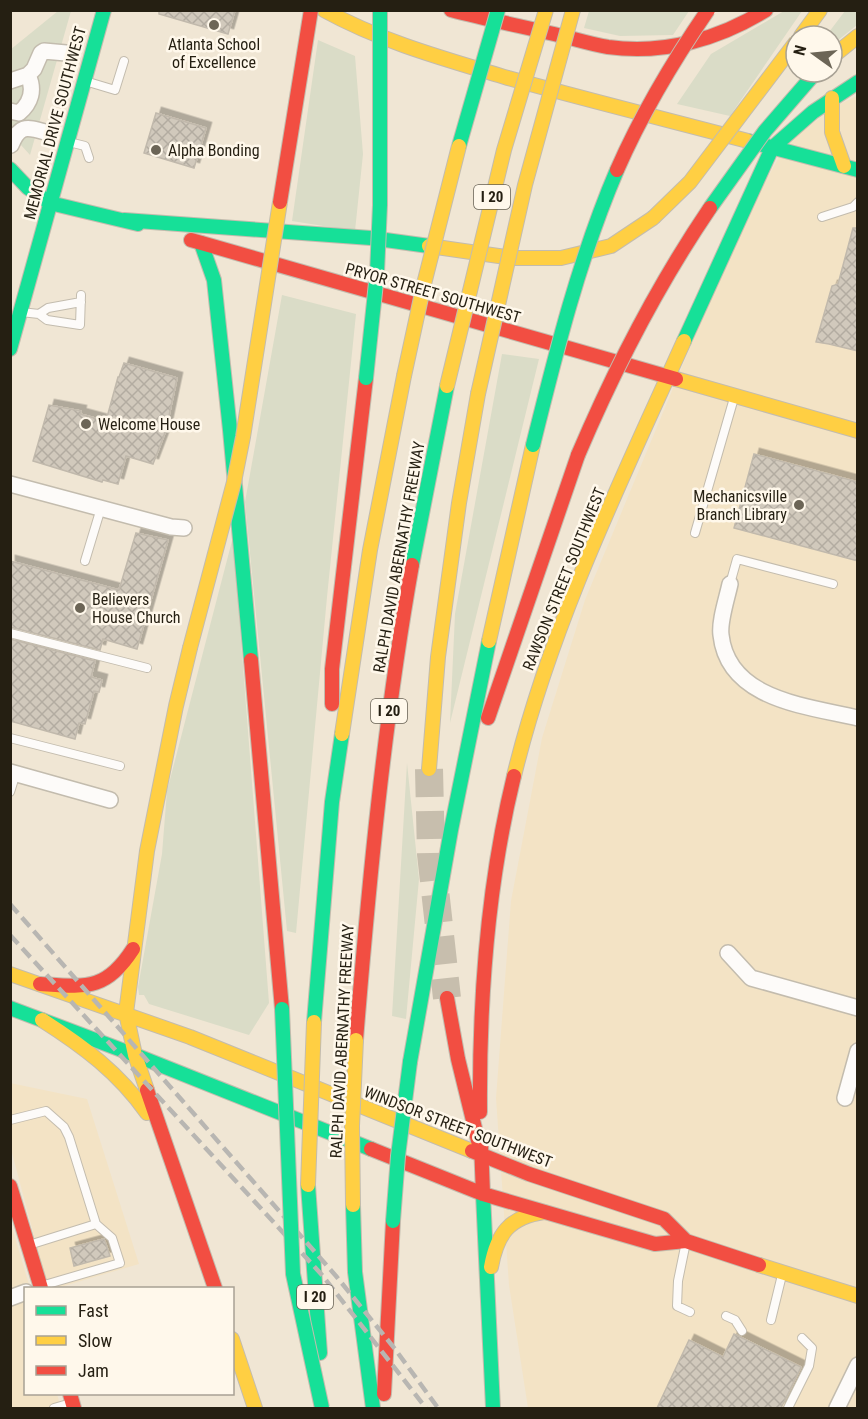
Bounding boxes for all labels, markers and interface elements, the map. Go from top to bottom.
marker: Atlanta School of Excellence [207,18,221,32]
street label: MEMORIAL DRIVE SOUTHWEST [20,24,90,222]
north arrow [784,24,844,84]
place label: Atlanta School of Excellence [168,35,260,72]
text: N [790,43,810,57]
place label: Alpha Bonding [168,141,260,160]
marker: Alpha Bonding [149,143,163,157]
road number: I 20 [474,185,510,209]
street label: PRYOR STREET SOUTHWEST [343,259,523,327]
place label: Welcome House [98,415,200,434]
marker: Welcome House [79,417,93,431]
street label: RALPH DAVID ABERNATHY FREEWAY [369,439,429,674]
street label: RAWSON STREET SOUTHWEST [519,485,609,673]
place label: Mechanicsville Branch Library [693,487,787,524]
marker: Mechanicsville Branch Library [792,498,806,512]
place label: Believers House Church [92,590,181,627]
marker: Believers House Church [73,601,87,615]
road number: I 20 [371,699,407,723]
street label: RALPH DAVID ABERNATHY FREEWAY [326,923,358,1159]
street label: WINDSOR STREET SOUTHWEST [361,1082,555,1172]
road number: I 20 [297,1285,333,1309]
legend [24,1287,234,1395]
text: Fast [78,1300,109,1321]
text: Slow [78,1330,113,1351]
text: Jam [78,1360,109,1381]

